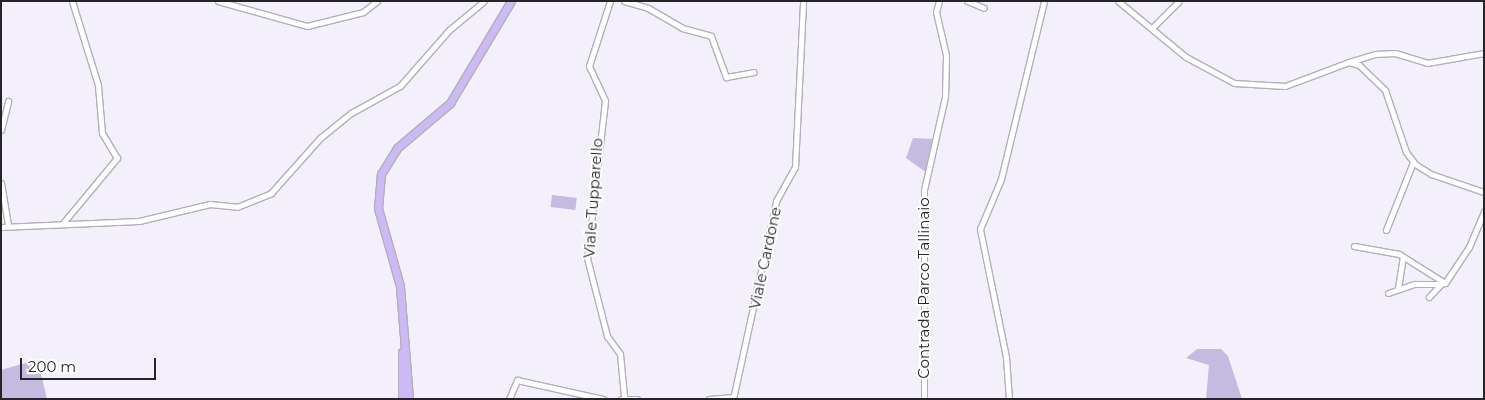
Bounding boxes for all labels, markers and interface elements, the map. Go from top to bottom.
street label: Viale Tupparello [580,137,606,259]
street label: Contrada Parco Tallinaio [915,197,933,379]
street label: Viale Cardone [745,205,785,311]
scale bar [22,348,159,380]
text: 200 m [28,357,76,376]

